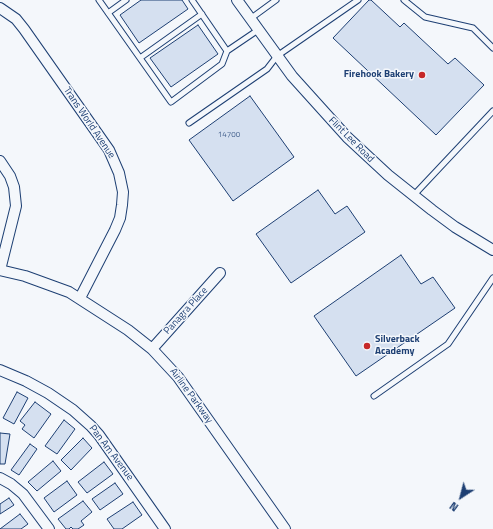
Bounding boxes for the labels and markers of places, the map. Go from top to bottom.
place label: Firehook Bakery [344,69,414,81]
marker: Firehook Bakery [417,70,427,80]
place label: Silverback Academy [375,334,420,358]
marker: Silverback Academy [362,341,372,351]

